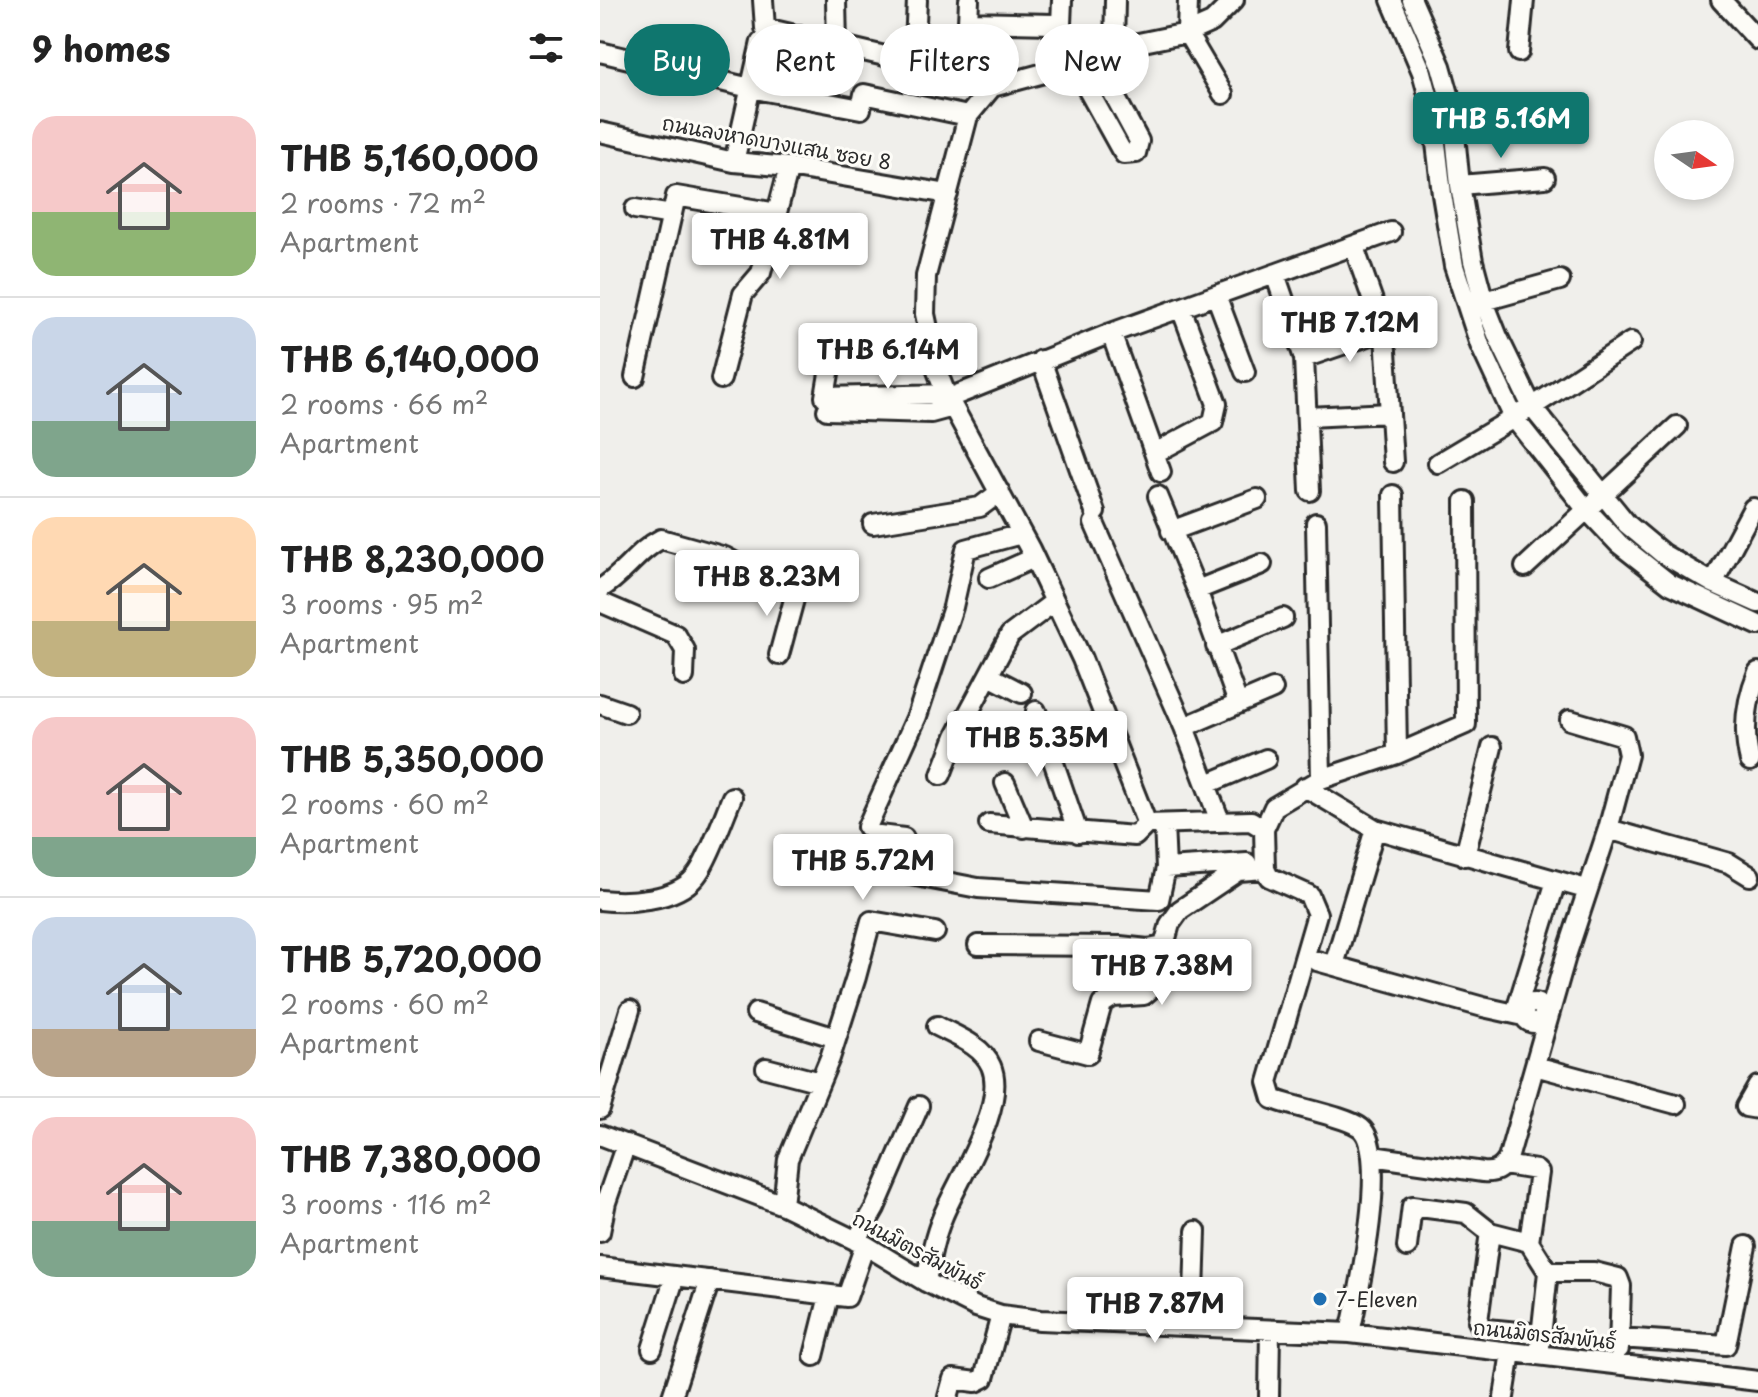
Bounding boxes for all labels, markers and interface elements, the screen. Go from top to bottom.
text: 9 homes [32,22,171,74]
chip: Buy [624,24,730,96]
chip: Rent [746,24,864,96]
chip: Filters [880,24,1019,96]
chip: New [1035,24,1149,96]
icon: filters [524,26,568,70]
pin: THB 5.16M [1409,92,1593,160]
text: THB 5.16M [1431,98,1571,137]
street label: ถนนลงหาดบางแสน ซอย 8 [660,107,894,177]
north arrow [1654,120,1734,200]
map controls [1654,120,1734,200]
text: THB 5,160,000 [280,131,539,183]
icon: home [96,148,192,244]
text: 2 rooms · 72 m² [280,183,486,222]
pin: THB 4.81M [688,213,872,281]
text: THB 4.81M [710,219,850,258]
text: Apartment [280,222,419,261]
pin: THB 7.12M [1258,296,1442,364]
text: THB 7.12M [1281,302,1419,341]
pin: THB 6.14M [796,323,980,391]
text: THB 6.14M [816,329,960,368]
text: THB 6,140,000 [280,332,539,384]
icon: home [96,349,192,445]
text: 2 rooms · 66 m² [280,384,489,423]
text: Apartment [280,423,419,462]
text: THB 8,230,000 [280,532,544,584]
icon: home [96,549,192,645]
pin: THB 8.23M [675,550,859,618]
text: THB 8.23M [693,556,841,595]
text: 3 rooms · 95 m² [280,584,484,623]
text: Apartment [280,623,419,662]
pin: THB 5.35M [945,711,1129,779]
text: THB 5.35M [965,717,1109,756]
text: THB 5,350,000 [280,732,544,784]
icon: home [96,749,192,845]
text: 2 rooms · 60 m² [280,784,489,823]
text: Apartment [280,823,419,862]
pin: THB 5.72M [771,834,955,902]
text: THB 5.72M [791,840,935,879]
text: THB 5,720,000 [280,932,542,984]
pin: THB 7.38M [1070,939,1254,1007]
text: THB 7.38M [1091,945,1233,984]
icon: home [96,949,192,1045]
text: 2 rooms · 60 m² [280,984,489,1023]
text: Apartment [280,1023,419,1062]
text: THB 7,380,000 [280,1132,541,1184]
icon: home [96,1149,192,1245]
text: 3 rooms · 116 m² [280,1184,492,1223]
street label: ถนนมิตรสัมพันธ์ [847,1203,989,1297]
text: Apartment [280,1223,419,1262]
pin: THB 7.87M [1063,1277,1247,1345]
text: THB 7.87M [1085,1283,1225,1322]
place label: 7-Eleven [1336,1284,1418,1314]
marker: 7-Eleven [1311,1290,1329,1308]
street label: ถนนมิตรสัมพันธ์ [1472,1312,1618,1356]

